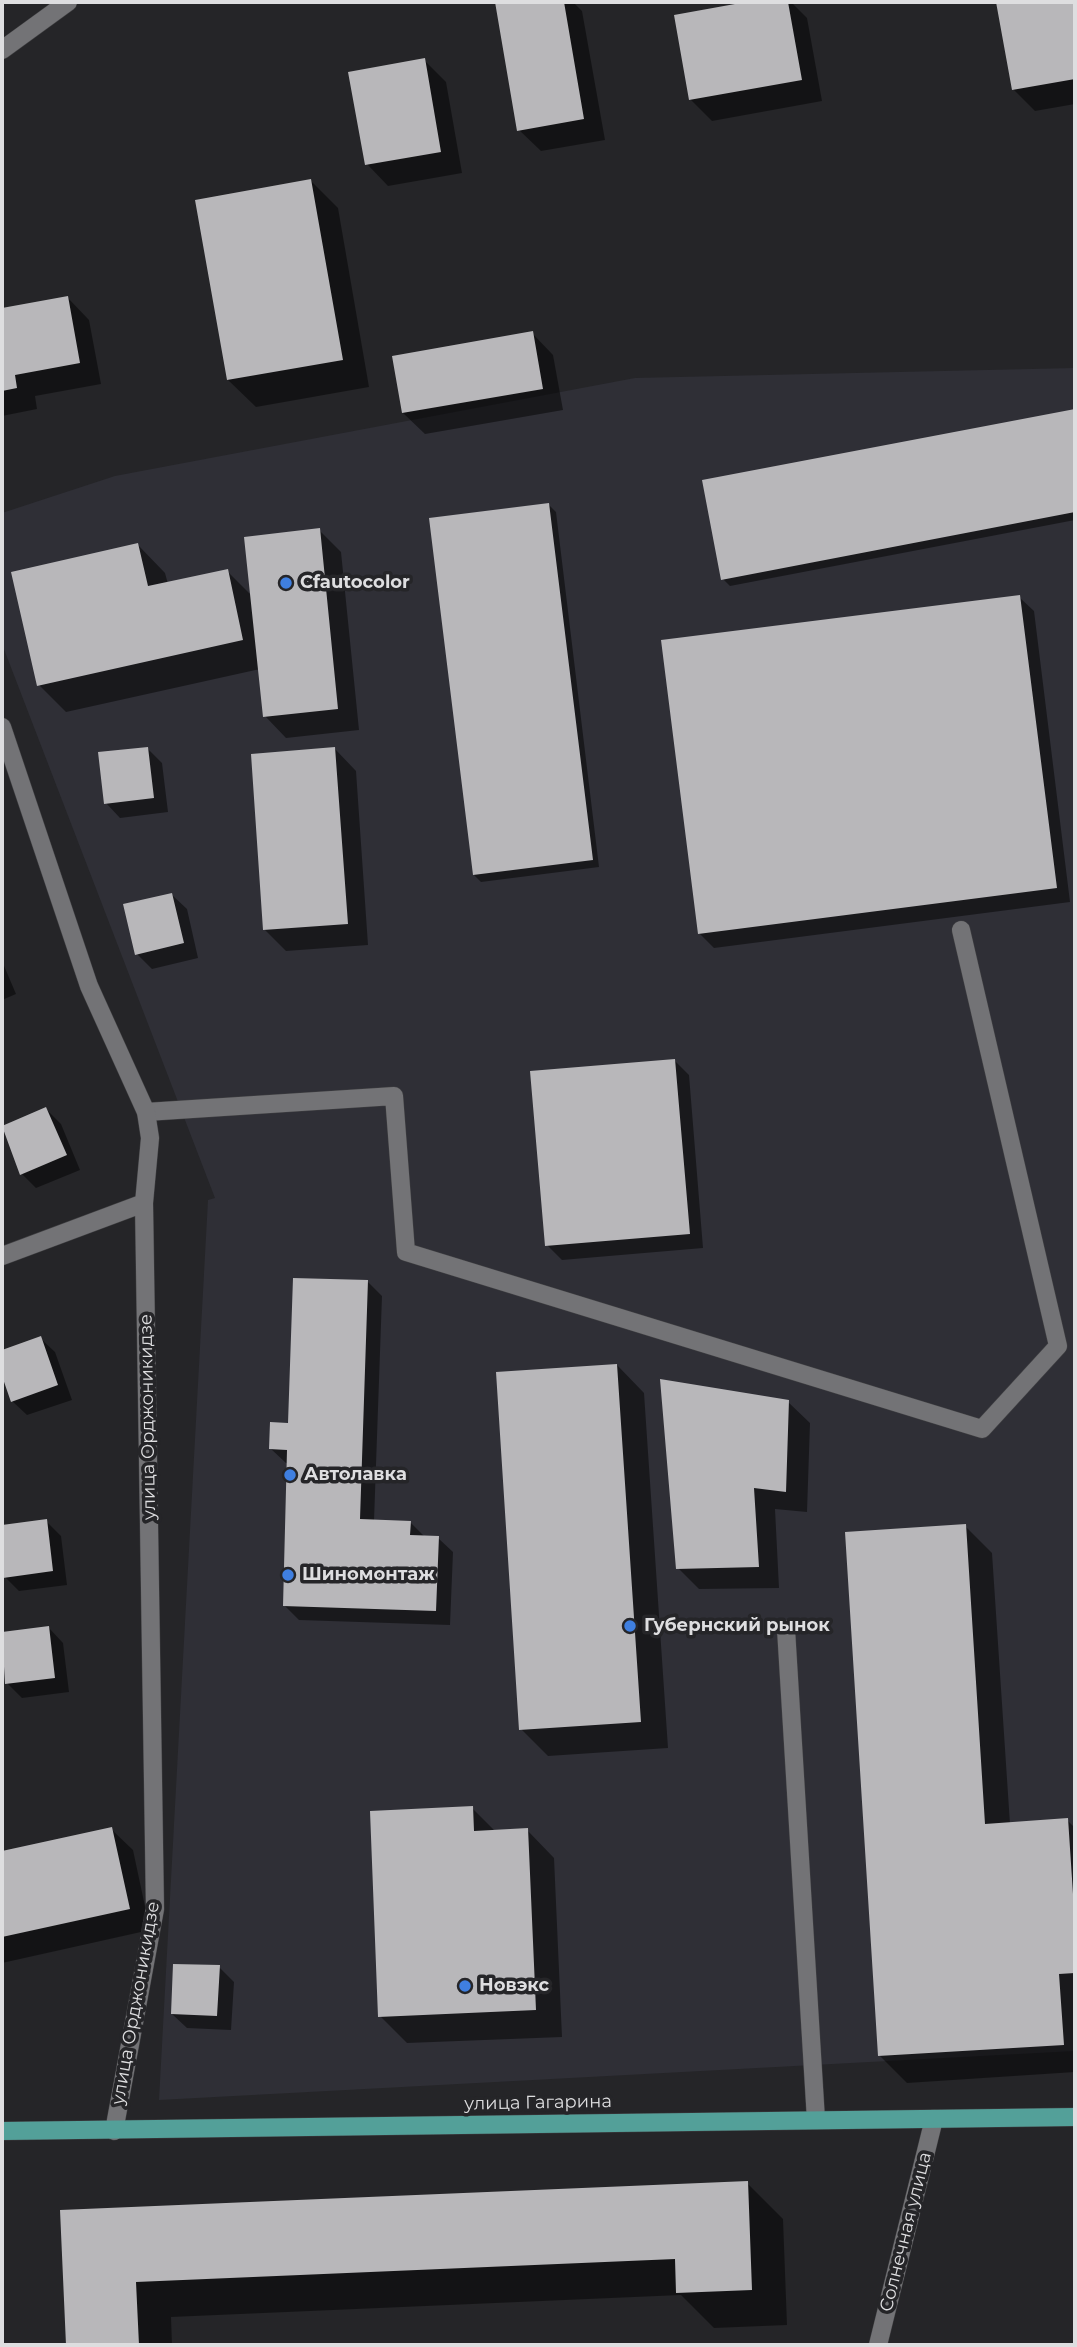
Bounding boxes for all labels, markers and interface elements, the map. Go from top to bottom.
place label: Cfautocolor [300,572,410,594]
marker: Cfautocolor [278,575,294,591]
street label: улица Орджоникидзе [135,1314,161,1520]
place label: Автолавка [304,1464,407,1486]
marker: Автолавка [282,1467,298,1483]
place label: Шиномонтаж [302,1564,435,1586]
marker: Шиномонтаж [280,1567,296,1583]
place label: Губернский рынок [644,1615,830,1637]
marker: Губернский рынок [622,1618,638,1634]
street label: улица Орджоникидзе [107,1900,165,2106]
place label: Новэкс [479,1975,549,1997]
marker: Новэкс [457,1978,473,1994]
street label: улица Гагарина [464,2091,612,2115]
street label: Солнечная улица [876,2150,936,2314]

